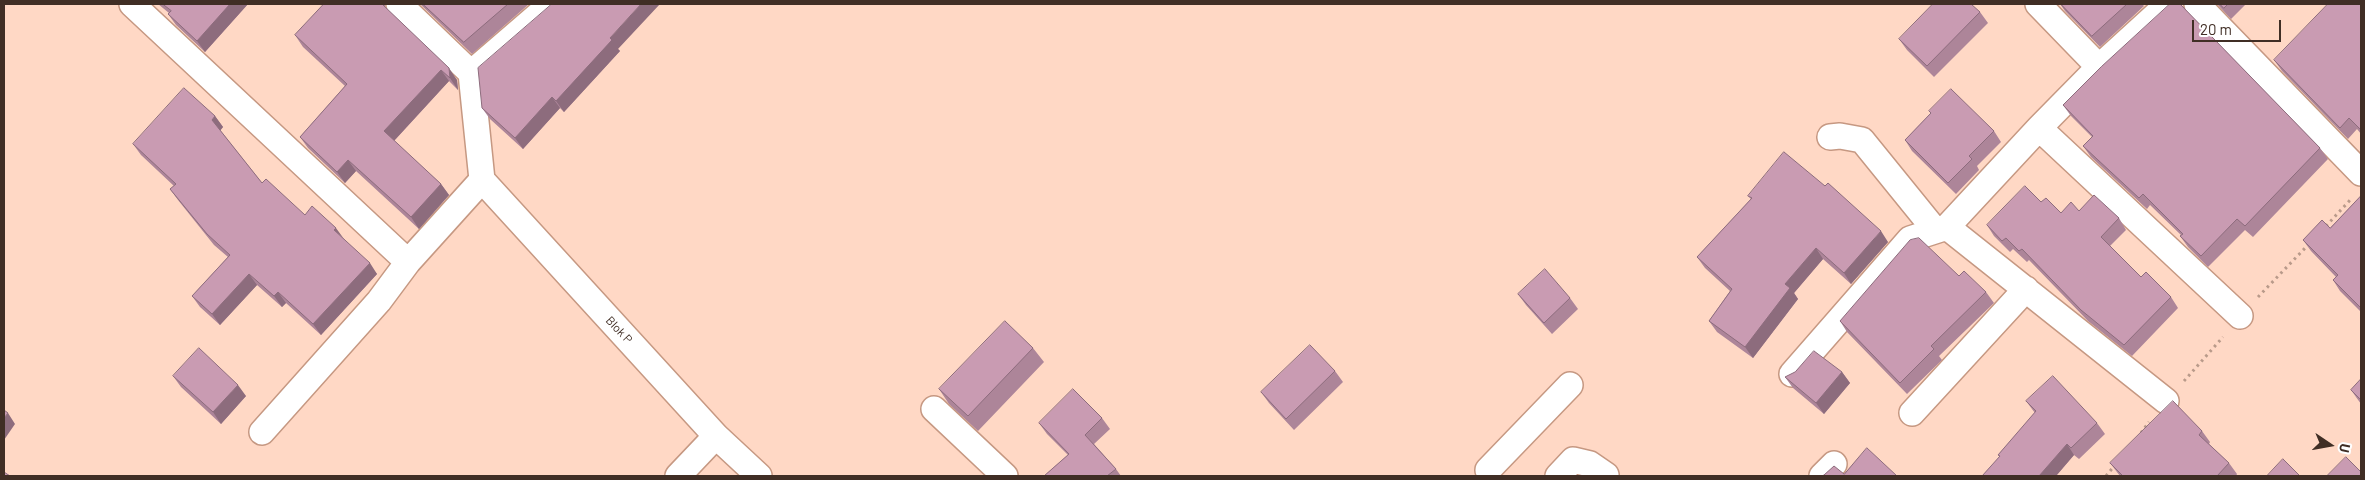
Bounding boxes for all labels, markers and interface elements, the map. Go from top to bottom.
scale bar [2195,10,2284,42]
text: 20 m [2200,20,2232,38]
street label: Blok P [603,313,635,347]
north arrow [2305,420,2355,470]
text: U [2336,442,2354,454]

